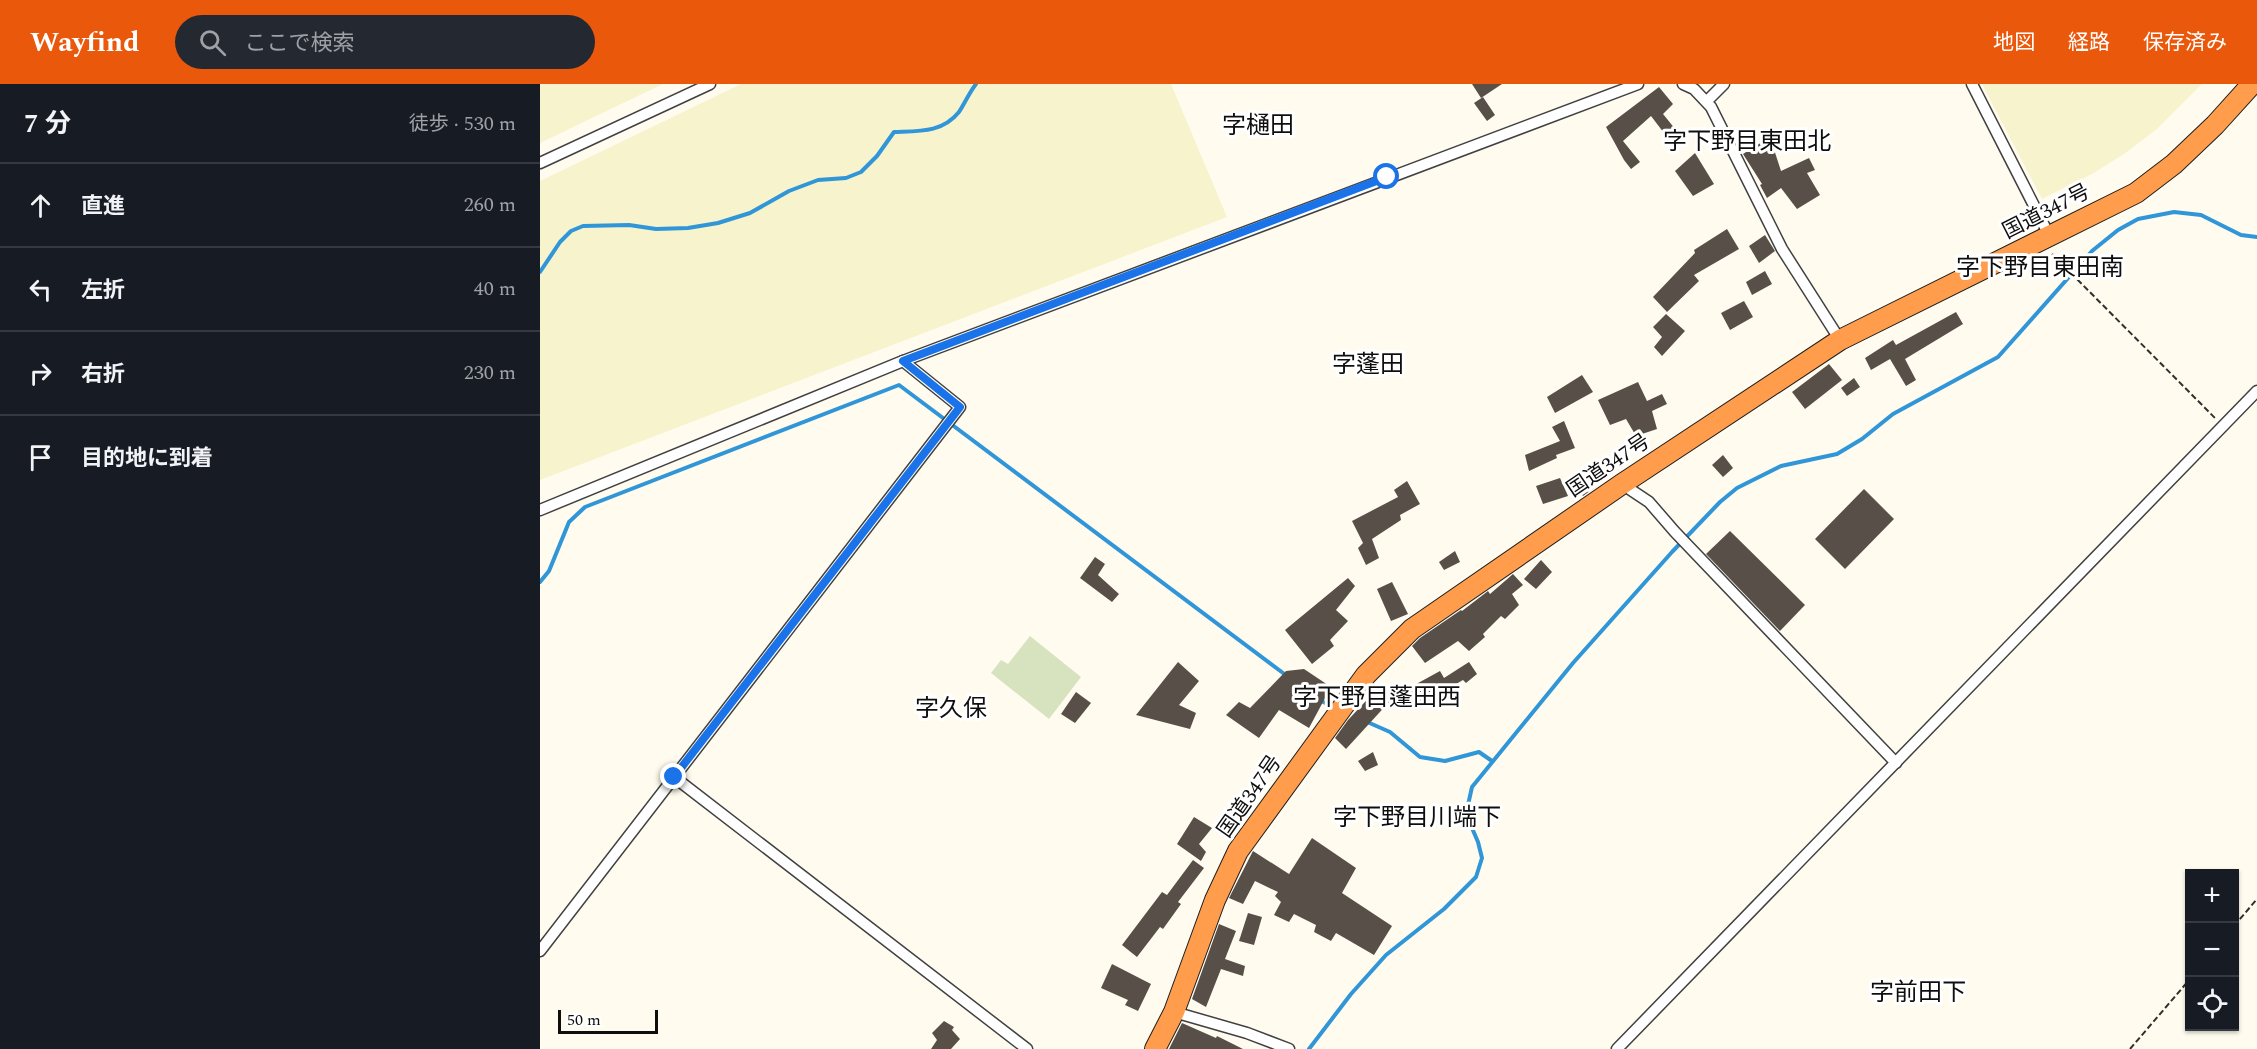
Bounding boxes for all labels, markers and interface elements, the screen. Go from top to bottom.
search box [175,15,595,69]
text: Wayfind [30,21,139,64]
icon: search [196,26,229,59]
text: ここで検索 [244,27,355,60]
text: 地図 [1993,27,2035,59]
text: 経路 [2068,27,2110,59]
text: 保存済み [2143,27,2227,59]
text: 7 分 [24,104,71,144]
district label: 字樋田 [1222,108,1294,144]
text: 徒歩 · 530 m [409,109,516,139]
district label: 字下野目東田北 [1663,124,1831,160]
route start [1373,163,1399,189]
street label: 国道347号 [1997,176,2096,248]
icon: ahead [24,189,57,222]
text: 直進 [81,190,125,223]
text: 260 m [464,190,516,220]
district label: 字下野目東田南 [1956,250,2124,286]
icon: left [24,273,57,306]
text: 左折 [81,274,125,307]
text: 40 m [474,274,516,304]
district label: 字蓬田 [1332,347,1404,383]
icon: right [24,357,57,390]
text: 右折 [81,358,125,391]
text: 230 m [464,358,516,388]
street label: 国道347号 [1560,426,1657,506]
icon: arrive [24,441,57,474]
text: 目的地に到着 [81,442,213,475]
district label: 字下野目蓬田西 [1293,680,1461,716]
district label: 字久保 [915,691,987,727]
street label: 国道347号 [1210,749,1290,844]
route end [660,763,686,789]
district label: 字下野目川端下 [1333,800,1501,836]
map controls [2185,869,2239,1031]
button: + [2185,869,2239,923]
button: − [2185,923,2239,977]
district label: 字前田下 [1870,975,1966,1011]
button: locate [2185,977,2239,1031]
scale bar [558,1007,658,1034]
text: 50 m [567,1008,601,1032]

